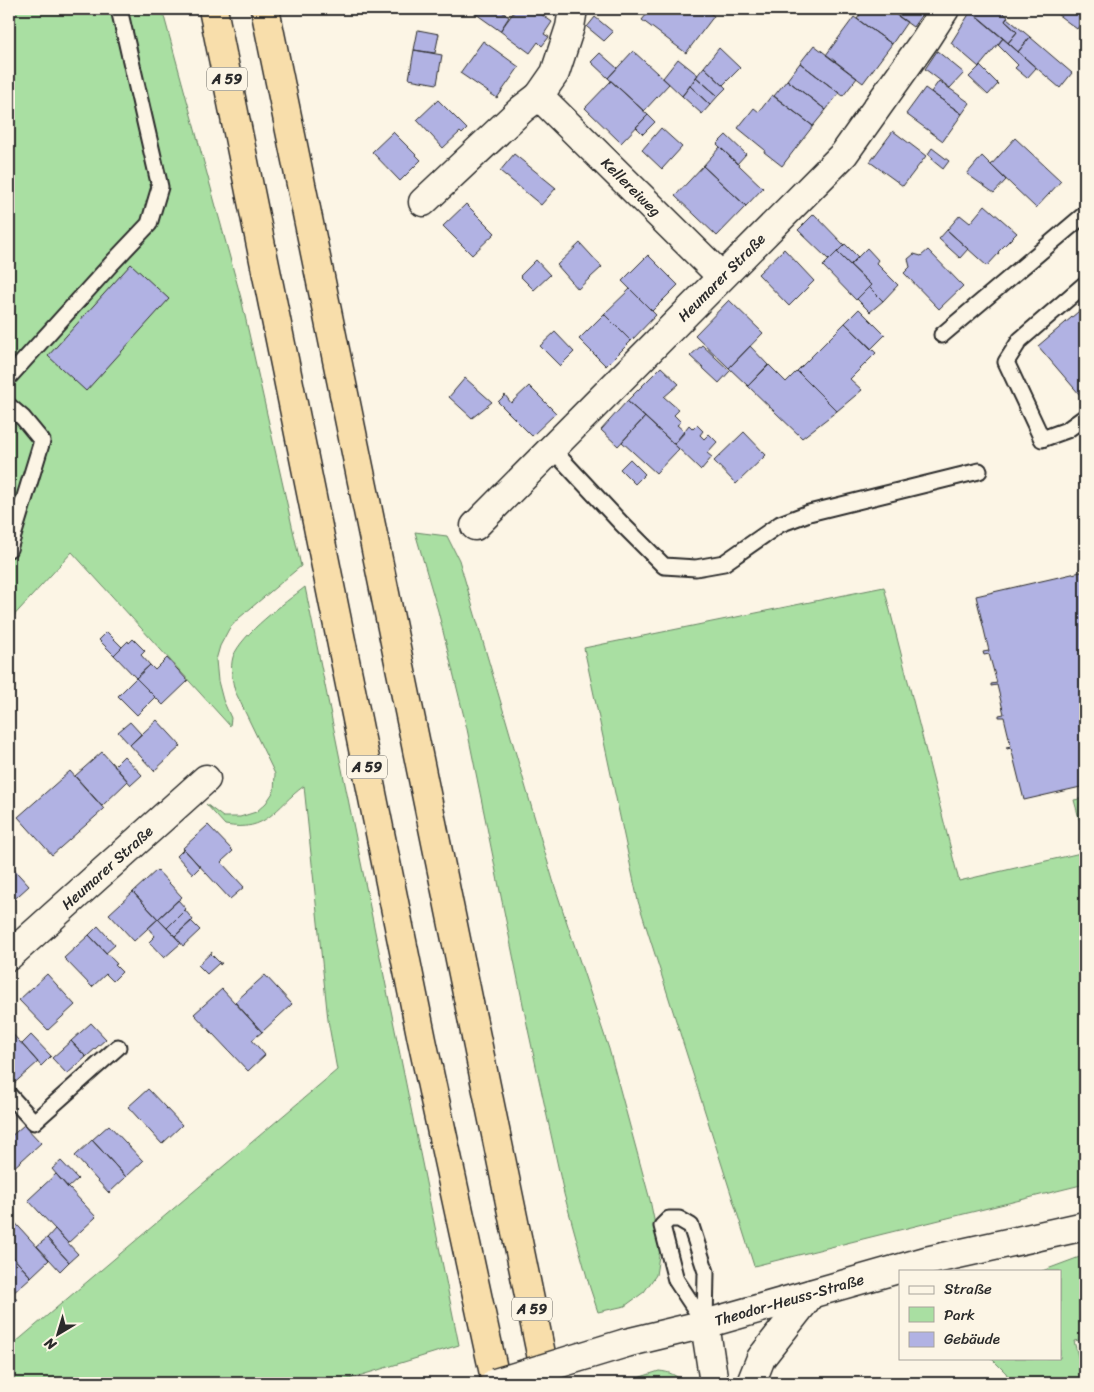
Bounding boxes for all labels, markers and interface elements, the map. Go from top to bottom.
road number: A 59 [207,68,247,90]
street label: Kellereiweg [595,151,668,223]
street label: Heumarer Straße [671,227,772,328]
road number: A 59 [347,756,387,779]
street label: Heumarer Straße [55,819,159,916]
street label: Theodor-Heuss-Straße [712,1266,867,1334]
legend [899,1270,1062,1360]
text: Straße [944,1276,992,1302]
road number: A 59 [512,1298,552,1320]
text: Park [944,1302,975,1328]
north arrow [32,1310,82,1360]
text: Gebäude [944,1326,1000,1352]
text: N [39,1331,63,1357]

